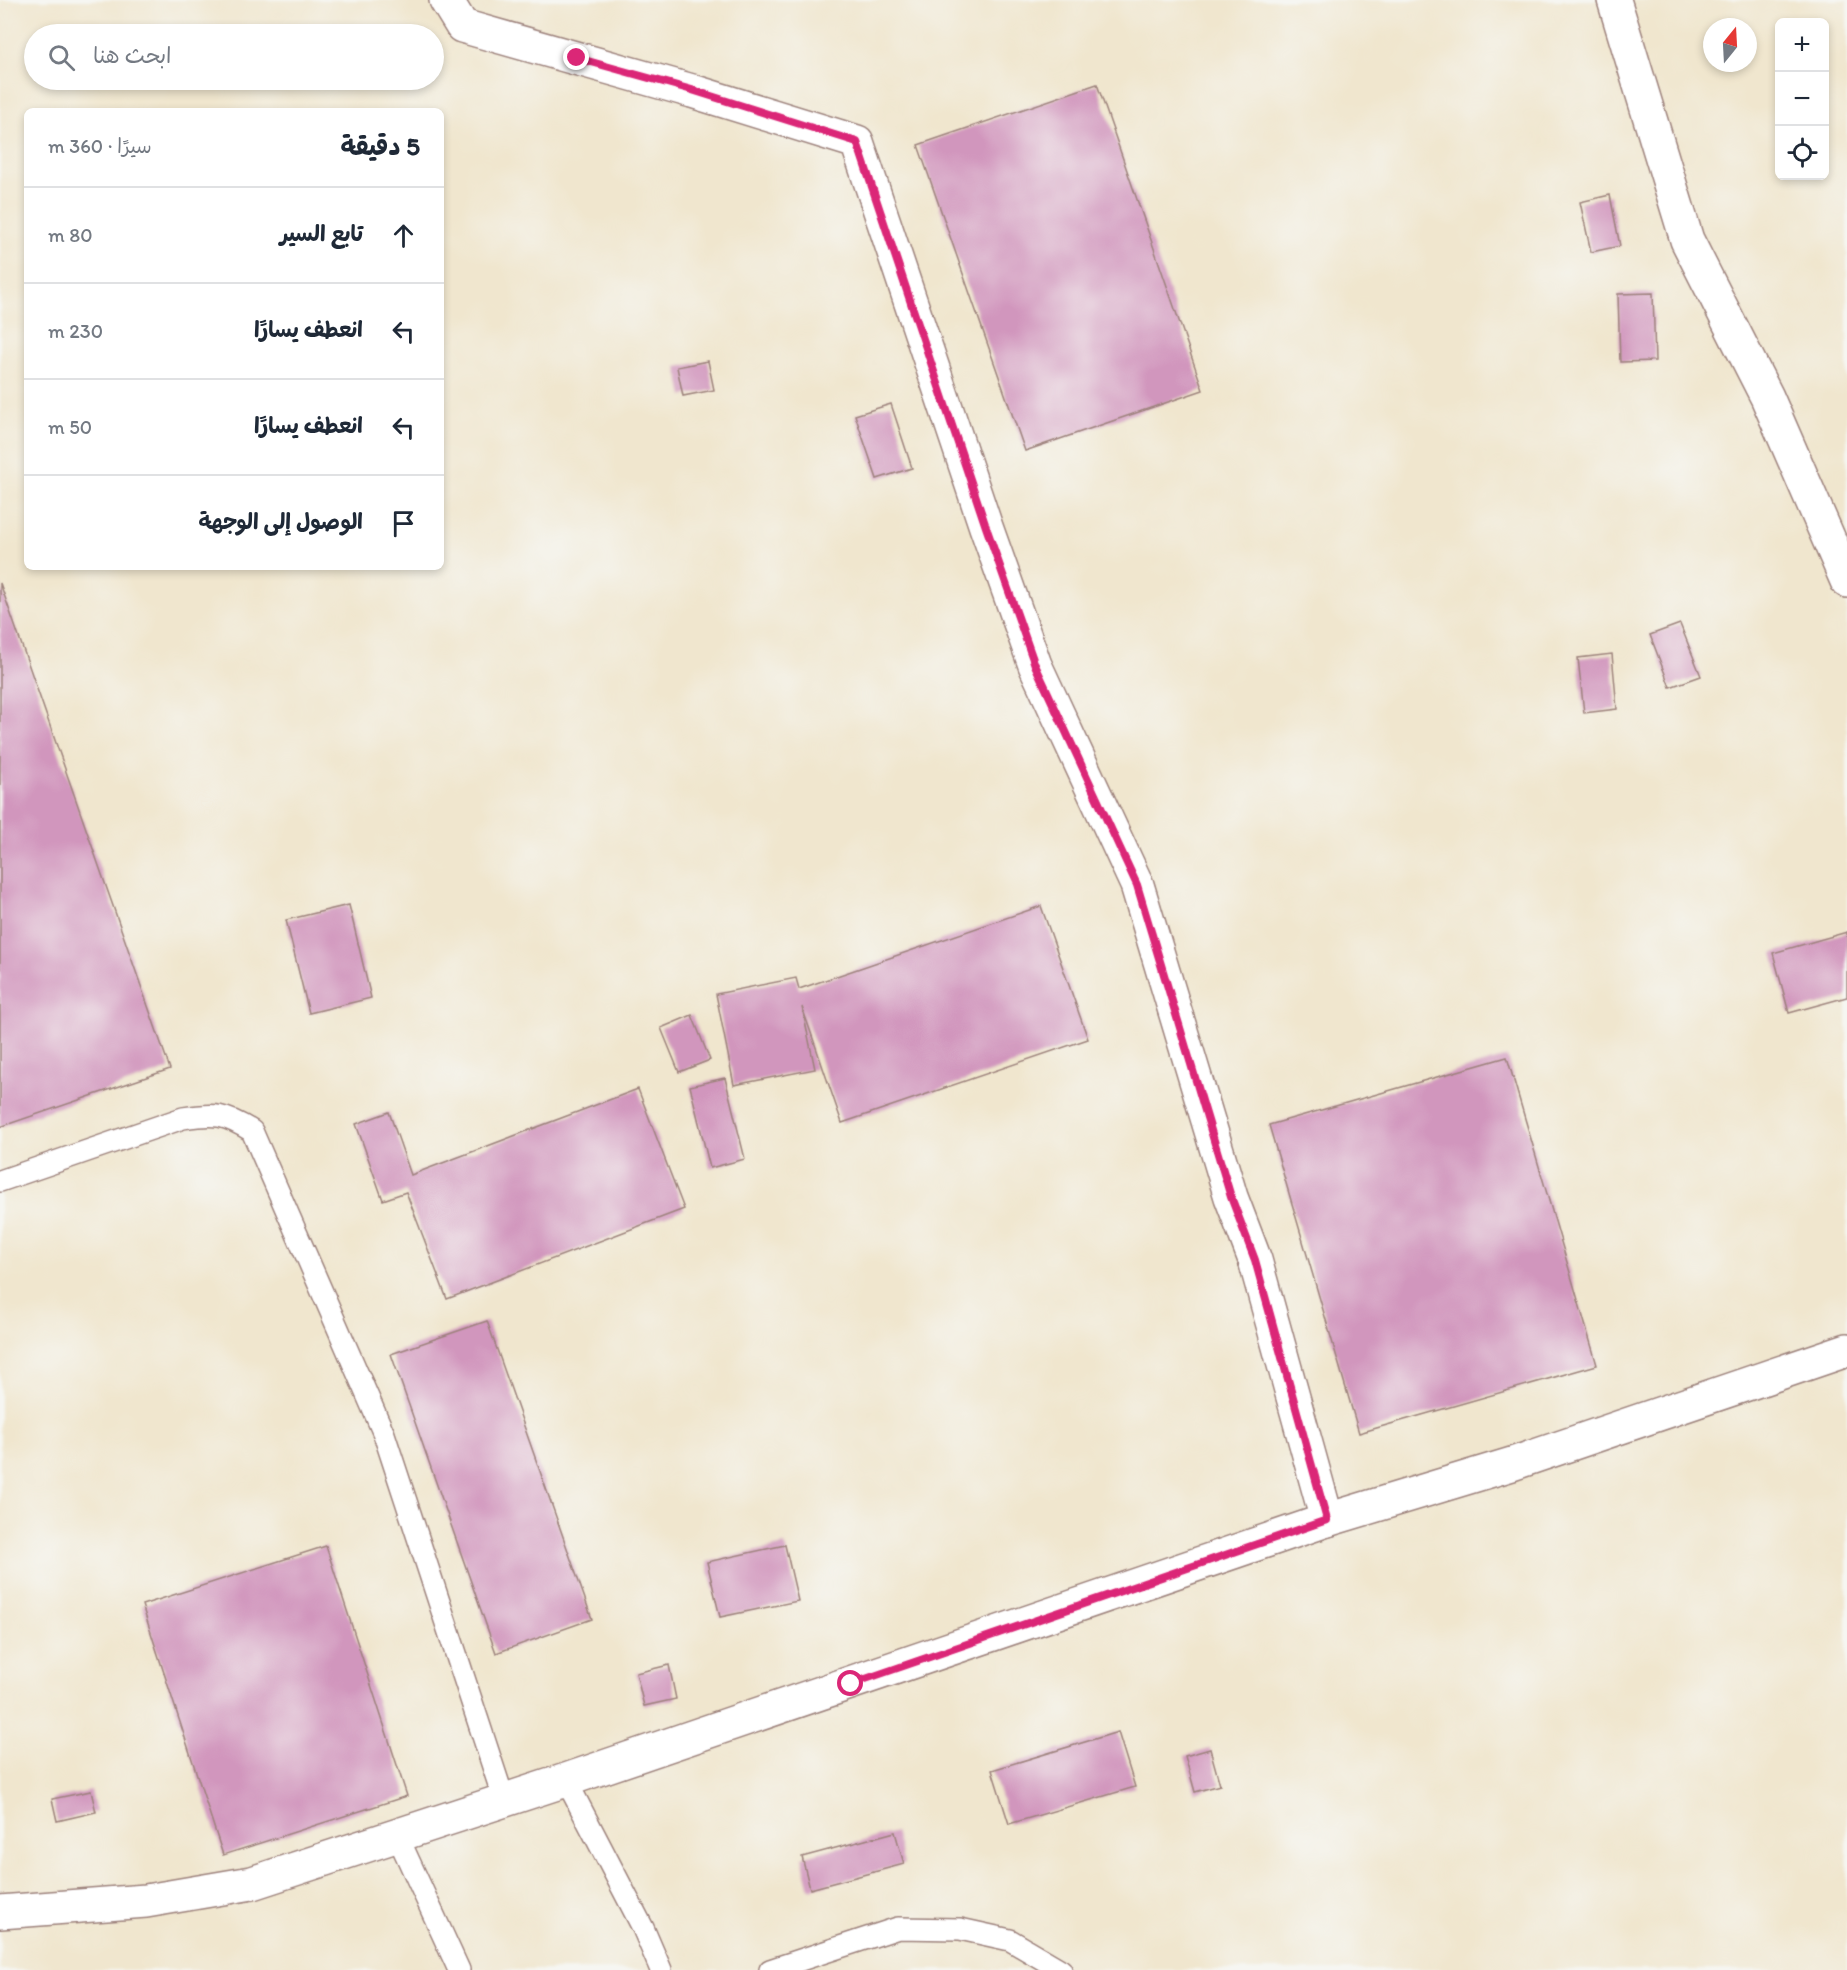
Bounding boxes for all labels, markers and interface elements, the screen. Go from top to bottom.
north arrow [1703,18,1757,72]
map controls [1775,18,1829,180]
button: + [1775,18,1829,72]
search box [24,24,444,90]
icon: search [45,41,78,74]
text: ابحث هنا [93,42,172,69]
route end [563,44,589,70]
button: − [1775,72,1829,126]
button: locate [1775,126,1829,180]
text: 5 دقيقة [341,130,420,162]
text: سيرًا · 360 m [48,134,152,158]
icon: ahead [387,219,420,252]
text: تابع السير [280,220,363,247]
text: 80 m [48,223,93,247]
icon: left [387,315,420,348]
text: انعطف يسارًا [254,316,363,343]
text: 230 m [48,319,103,343]
icon: left [387,411,420,444]
text: انعطف يسارًا [254,412,363,439]
text: 50 m [48,415,92,439]
icon: arrive [387,507,420,540]
text: الوصول إلى الوجهة [198,508,363,535]
route start [837,1670,863,1696]

